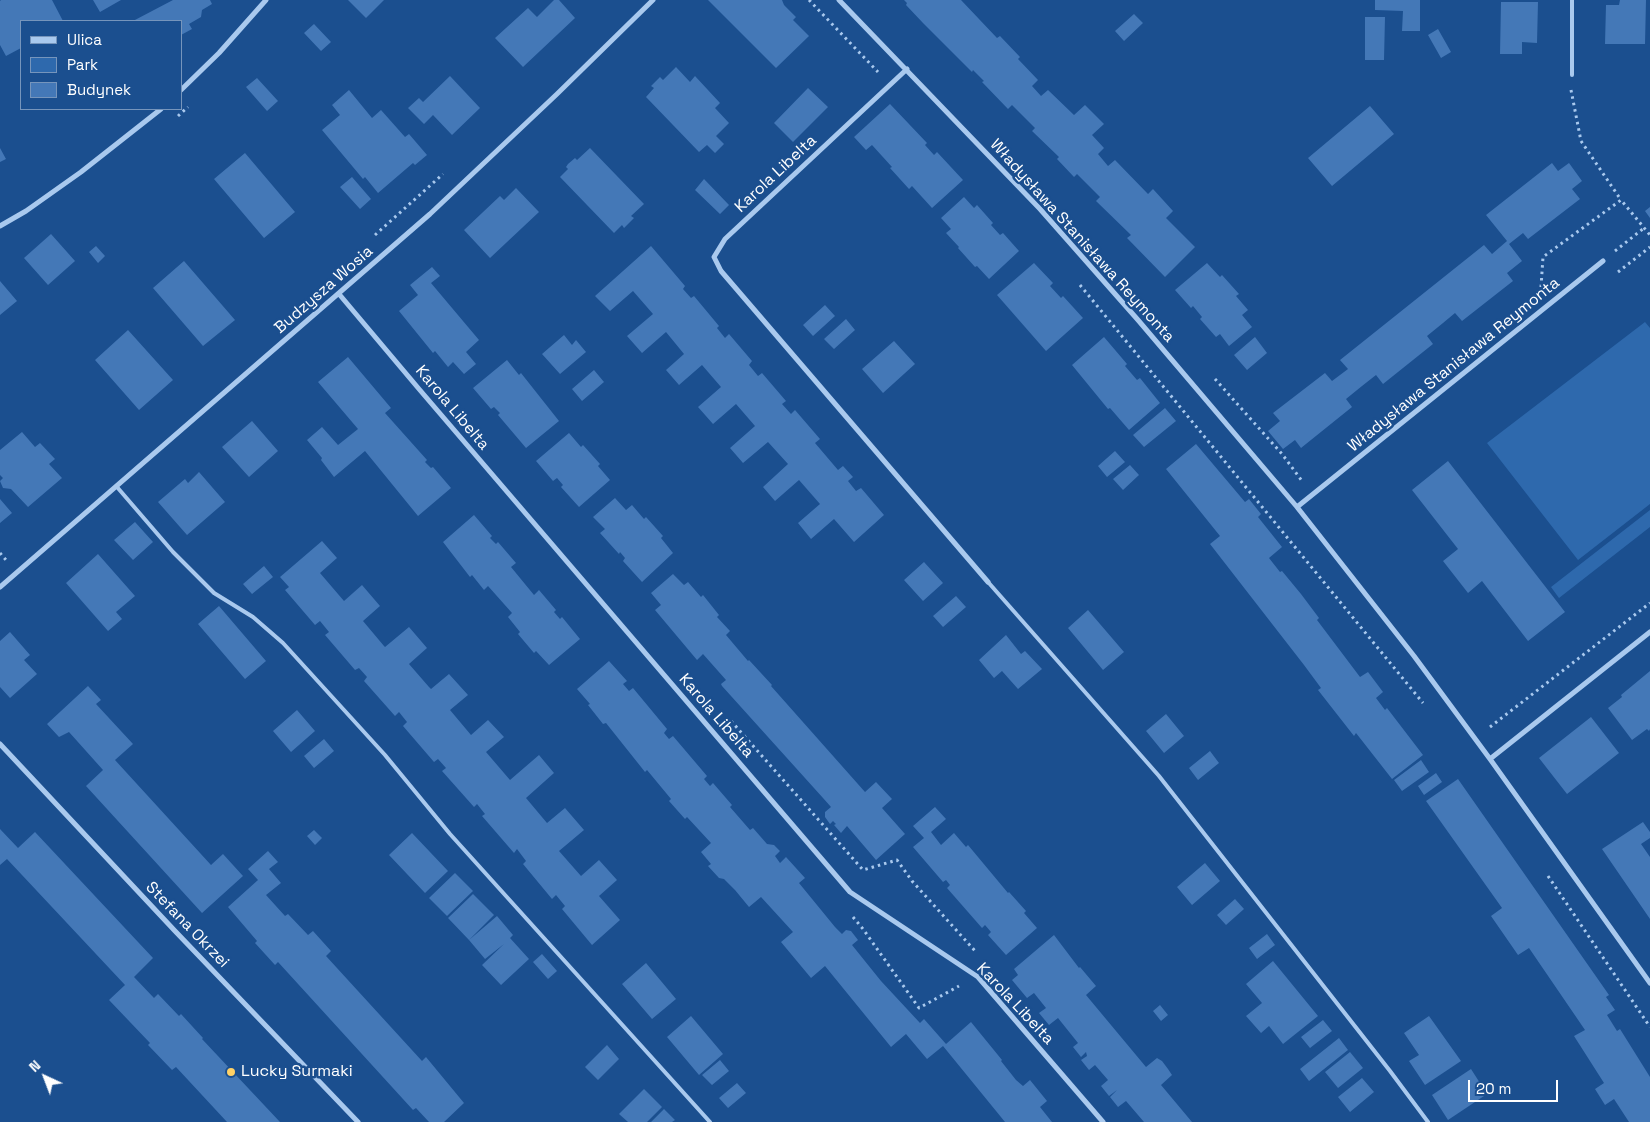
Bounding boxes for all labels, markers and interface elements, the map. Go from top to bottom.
legend [20,20,182,110]
text: Ulica [67,30,102,49]
text: Park [67,55,98,74]
text: Budynek [67,80,131,99]
street label: Karola Libelta [731,131,821,217]
street label: Władysława Stanisława Reymonta [986,135,1178,347]
street label: Budzysza Wosia [271,242,377,338]
street label: Władysława Stanisława Reymonta [1344,274,1564,456]
street label: Karola Libelta [411,362,493,454]
street label: Karola Libelta [674,670,758,762]
street label: Stefana Okrzei [141,878,233,972]
street label: Karola Libelta [972,959,1058,1049]
north arrow [20,1052,70,1102]
text: N [25,1056,44,1076]
place label: Lucky Surmaki [241,1062,353,1082]
marker: Lucky Surmaki [225,1066,237,1078]
scale bar [1470,1070,1560,1102]
text: 20 m [1476,1079,1511,1098]

